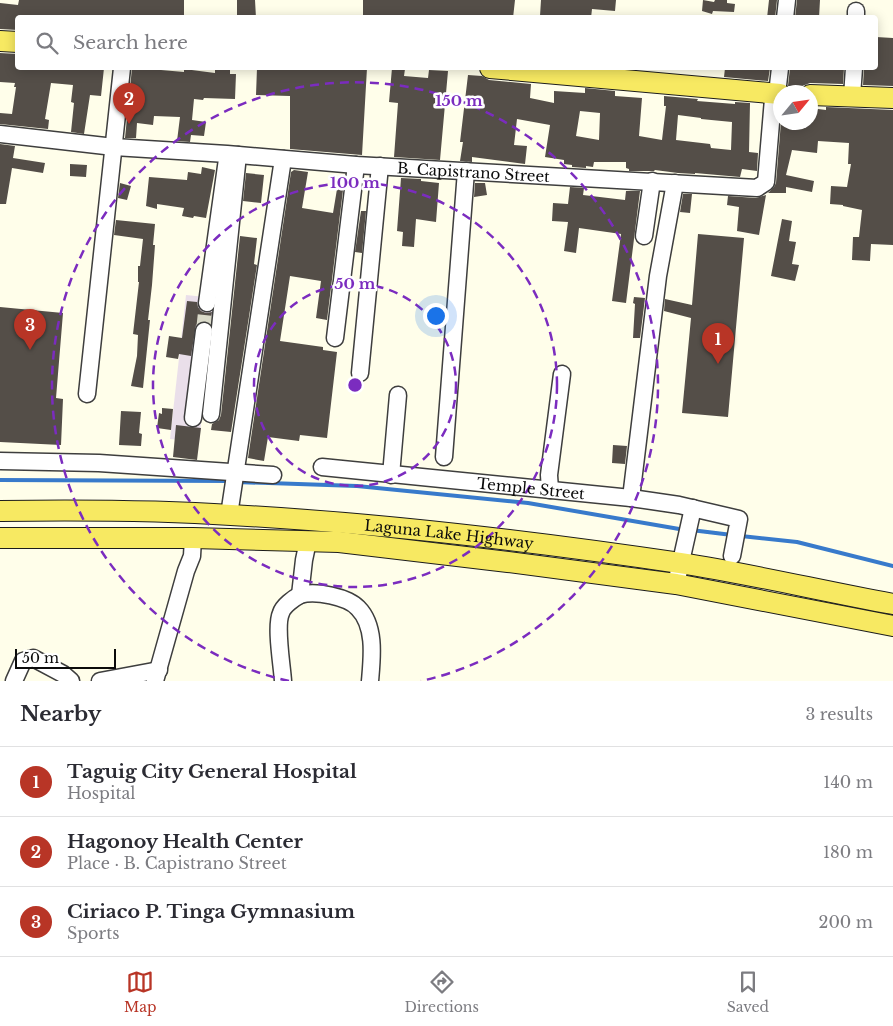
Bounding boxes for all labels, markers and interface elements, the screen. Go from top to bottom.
search box [15,15,878,70]
icon: search [33,29,61,57]
text: Search here [73,31,188,54]
pin: 2 [113,83,145,124]
north arrow [773,85,818,130]
text: 150 m [435,91,483,110]
street label: B. Capistrano Street [396,158,551,186]
text: 100 m [330,173,380,192]
text: 50 m [335,274,376,293]
your location [423,303,449,329]
pin: 3 [14,309,46,350]
pin: 1 [702,323,734,364]
centre of rings [346,376,364,394]
street label: Temple Street [476,473,586,503]
street label: Laguna Lake Highway [364,515,535,552]
scale bar [15,646,116,669]
text: 50 m [22,649,59,667]
text: Nearby [20,701,101,727]
text: 3 results [805,704,873,724]
text: Taguig City General Hospital [67,760,357,783]
text: 1 [33,772,39,792]
text: 140 m [823,772,873,792]
text: Hospital [67,783,136,803]
text: Hagonoy Health Center [67,830,303,853]
text: 2 [31,842,41,862]
text: 180 m [823,842,873,862]
text: Place · B. Capistrano Street [67,853,287,873]
text: Ciriaco P. Tinga Gymnasium [67,900,355,923]
text: 3 [31,912,41,932]
text: 200 m [819,912,873,932]
text: Sports [67,923,120,943]
tab: Map [124,968,157,1016]
tab: Directions [404,968,479,1016]
tab: Saved [727,968,769,1016]

